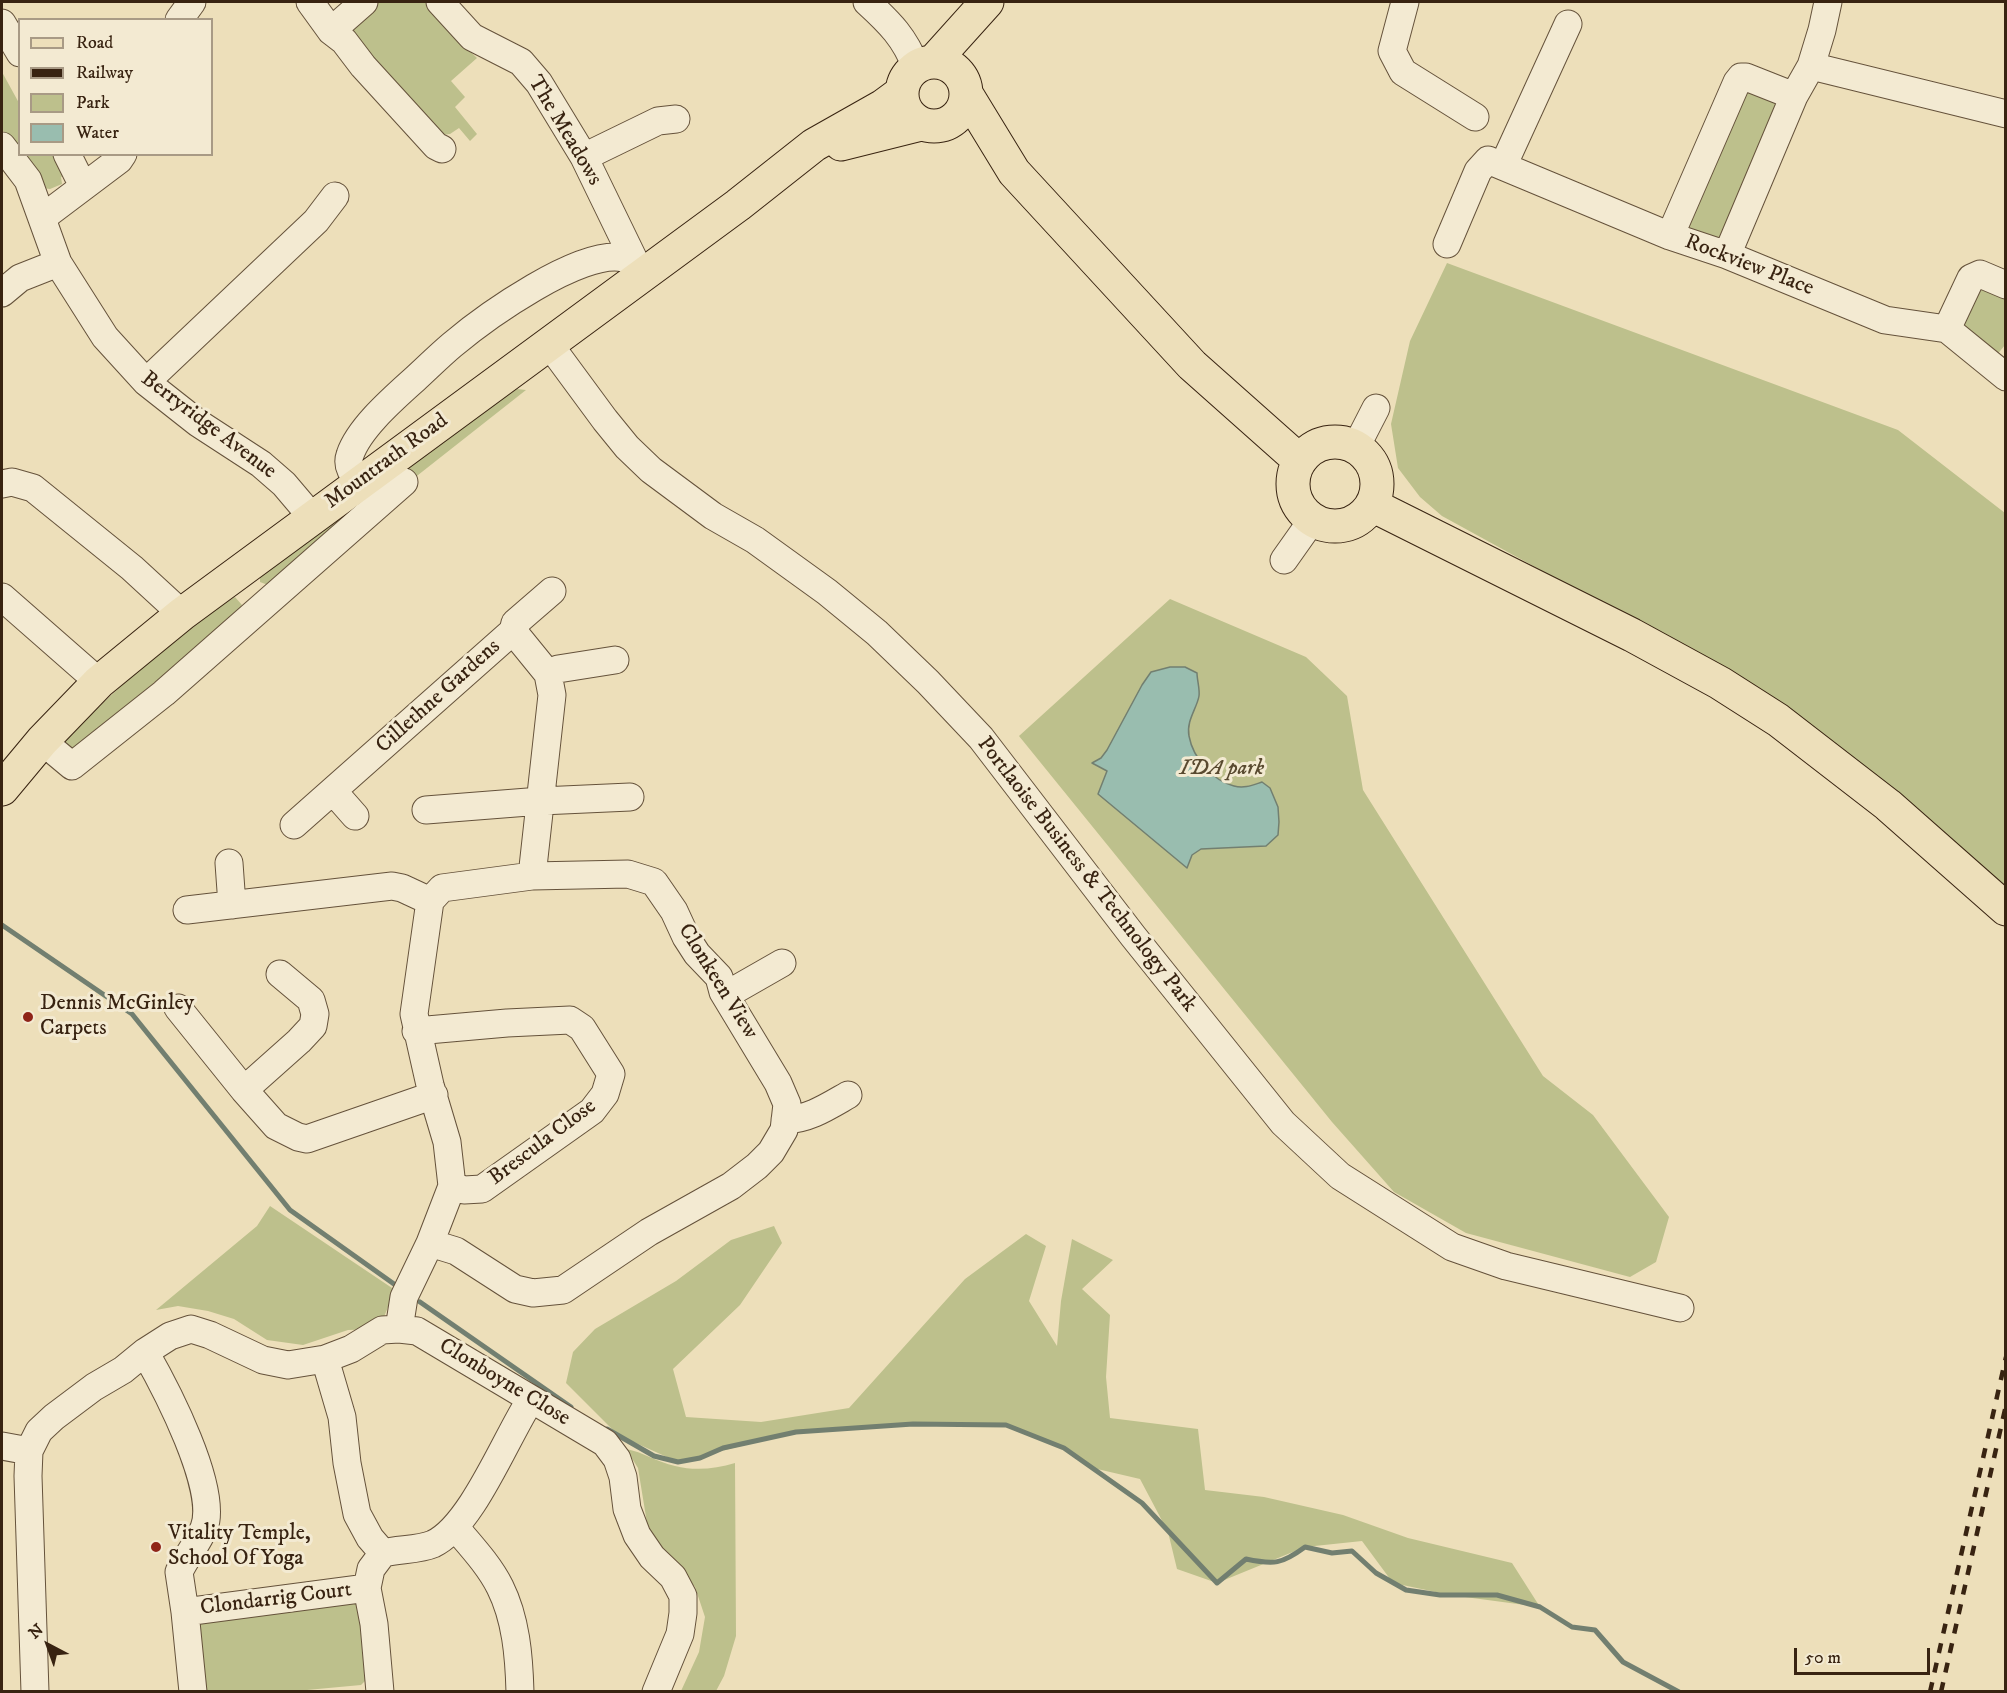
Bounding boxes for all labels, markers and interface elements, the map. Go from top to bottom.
legend [18,18,213,156]
text: Road [76,32,113,54]
text: Railway [76,62,133,84]
street label: The Meadows [521,71,607,191]
text: Park [76,92,110,114]
text: Water [76,122,119,144]
street label: Rockview Place [1681,229,1817,303]
street label: Berryridge Avenue [135,367,281,485]
street label: Mountrath Road [320,408,454,516]
street label: Cillethne Gardens [371,634,507,760]
street label: Portlaoise Business & Technology Park [970,732,1202,1018]
park label: IDA park [1180,756,1264,782]
street label: Clonkeen View [671,919,763,1045]
place label: Dennis McGinley Carpets [40,991,194,1042]
marker: Dennis McGinley Carpets [21,1010,35,1024]
street label: Brescula Close [484,1094,602,1192]
street label: Clonboyne Close [434,1333,574,1433]
place label: Vitality Temple, School Of Yoga [168,1521,311,1572]
marker: Vitality Temple, School Of Yoga [149,1540,163,1554]
street label: Clondarrig Court [199,1578,353,1622]
north arrow [18,1615,78,1675]
text: N [25,1620,48,1643]
scale bar [1797,1636,1934,1674]
text: 50 m [1805,1647,1841,1669]

